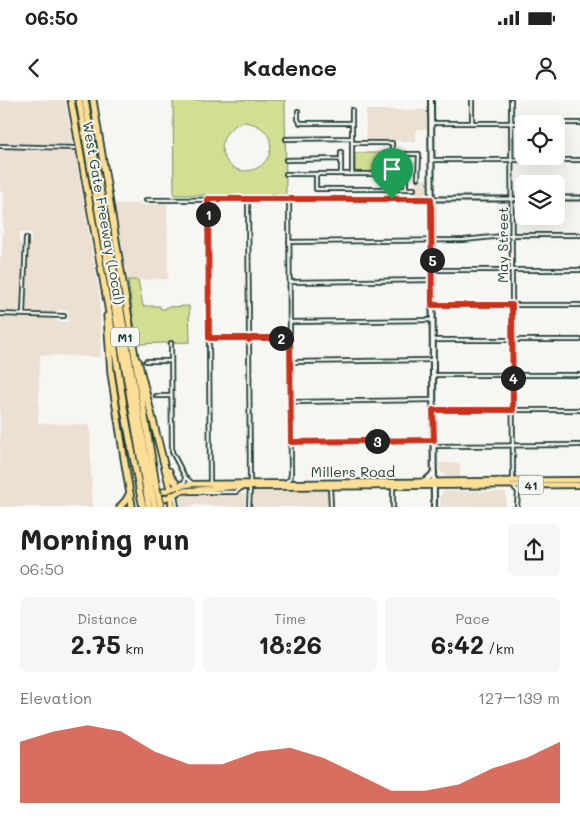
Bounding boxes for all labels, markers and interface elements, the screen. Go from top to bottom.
text: 06:50 [25,5,78,30]
text: Kadence [243,53,337,82]
icon: back [20,54,48,82]
icon: person [532,54,560,82]
map controls [515,115,565,225]
button: locate [515,115,565,165]
street label: West Gate Freeway (Local) [78,120,130,306]
pin [371,148,413,199]
icon: arrive [378,155,406,183]
button: layers [515,175,565,225]
pin: 1 [196,202,220,226]
text: 1 [205,205,212,224]
street label: May Street [493,207,512,283]
pin: 5 [420,248,444,272]
text: 5 [428,251,437,270]
pin: 2 [268,326,294,350]
road number: M1 [111,328,139,346]
text: 2 [278,329,285,348]
pin: 4 [500,366,526,390]
text: 4 [509,369,518,388]
pin: 3 [364,428,390,454]
text: 3 [373,432,382,451]
street label: Millers Road [311,462,395,481]
road number: 41 [518,476,544,494]
text: Morning run [20,521,189,557]
button: share [508,524,560,576]
text: 06:50 [20,558,64,579]
text: Distance [77,609,137,628]
text: Time [274,609,306,628]
text: Pace [456,609,490,628]
text: 2.75 [71,628,121,660]
text: 18:26 [258,628,322,660]
text: 6:42 [431,628,484,660]
text: km [121,639,144,658]
text: /km [484,639,514,658]
text: Elevation [20,687,92,708]
text: 127–139 m [478,687,560,708]

